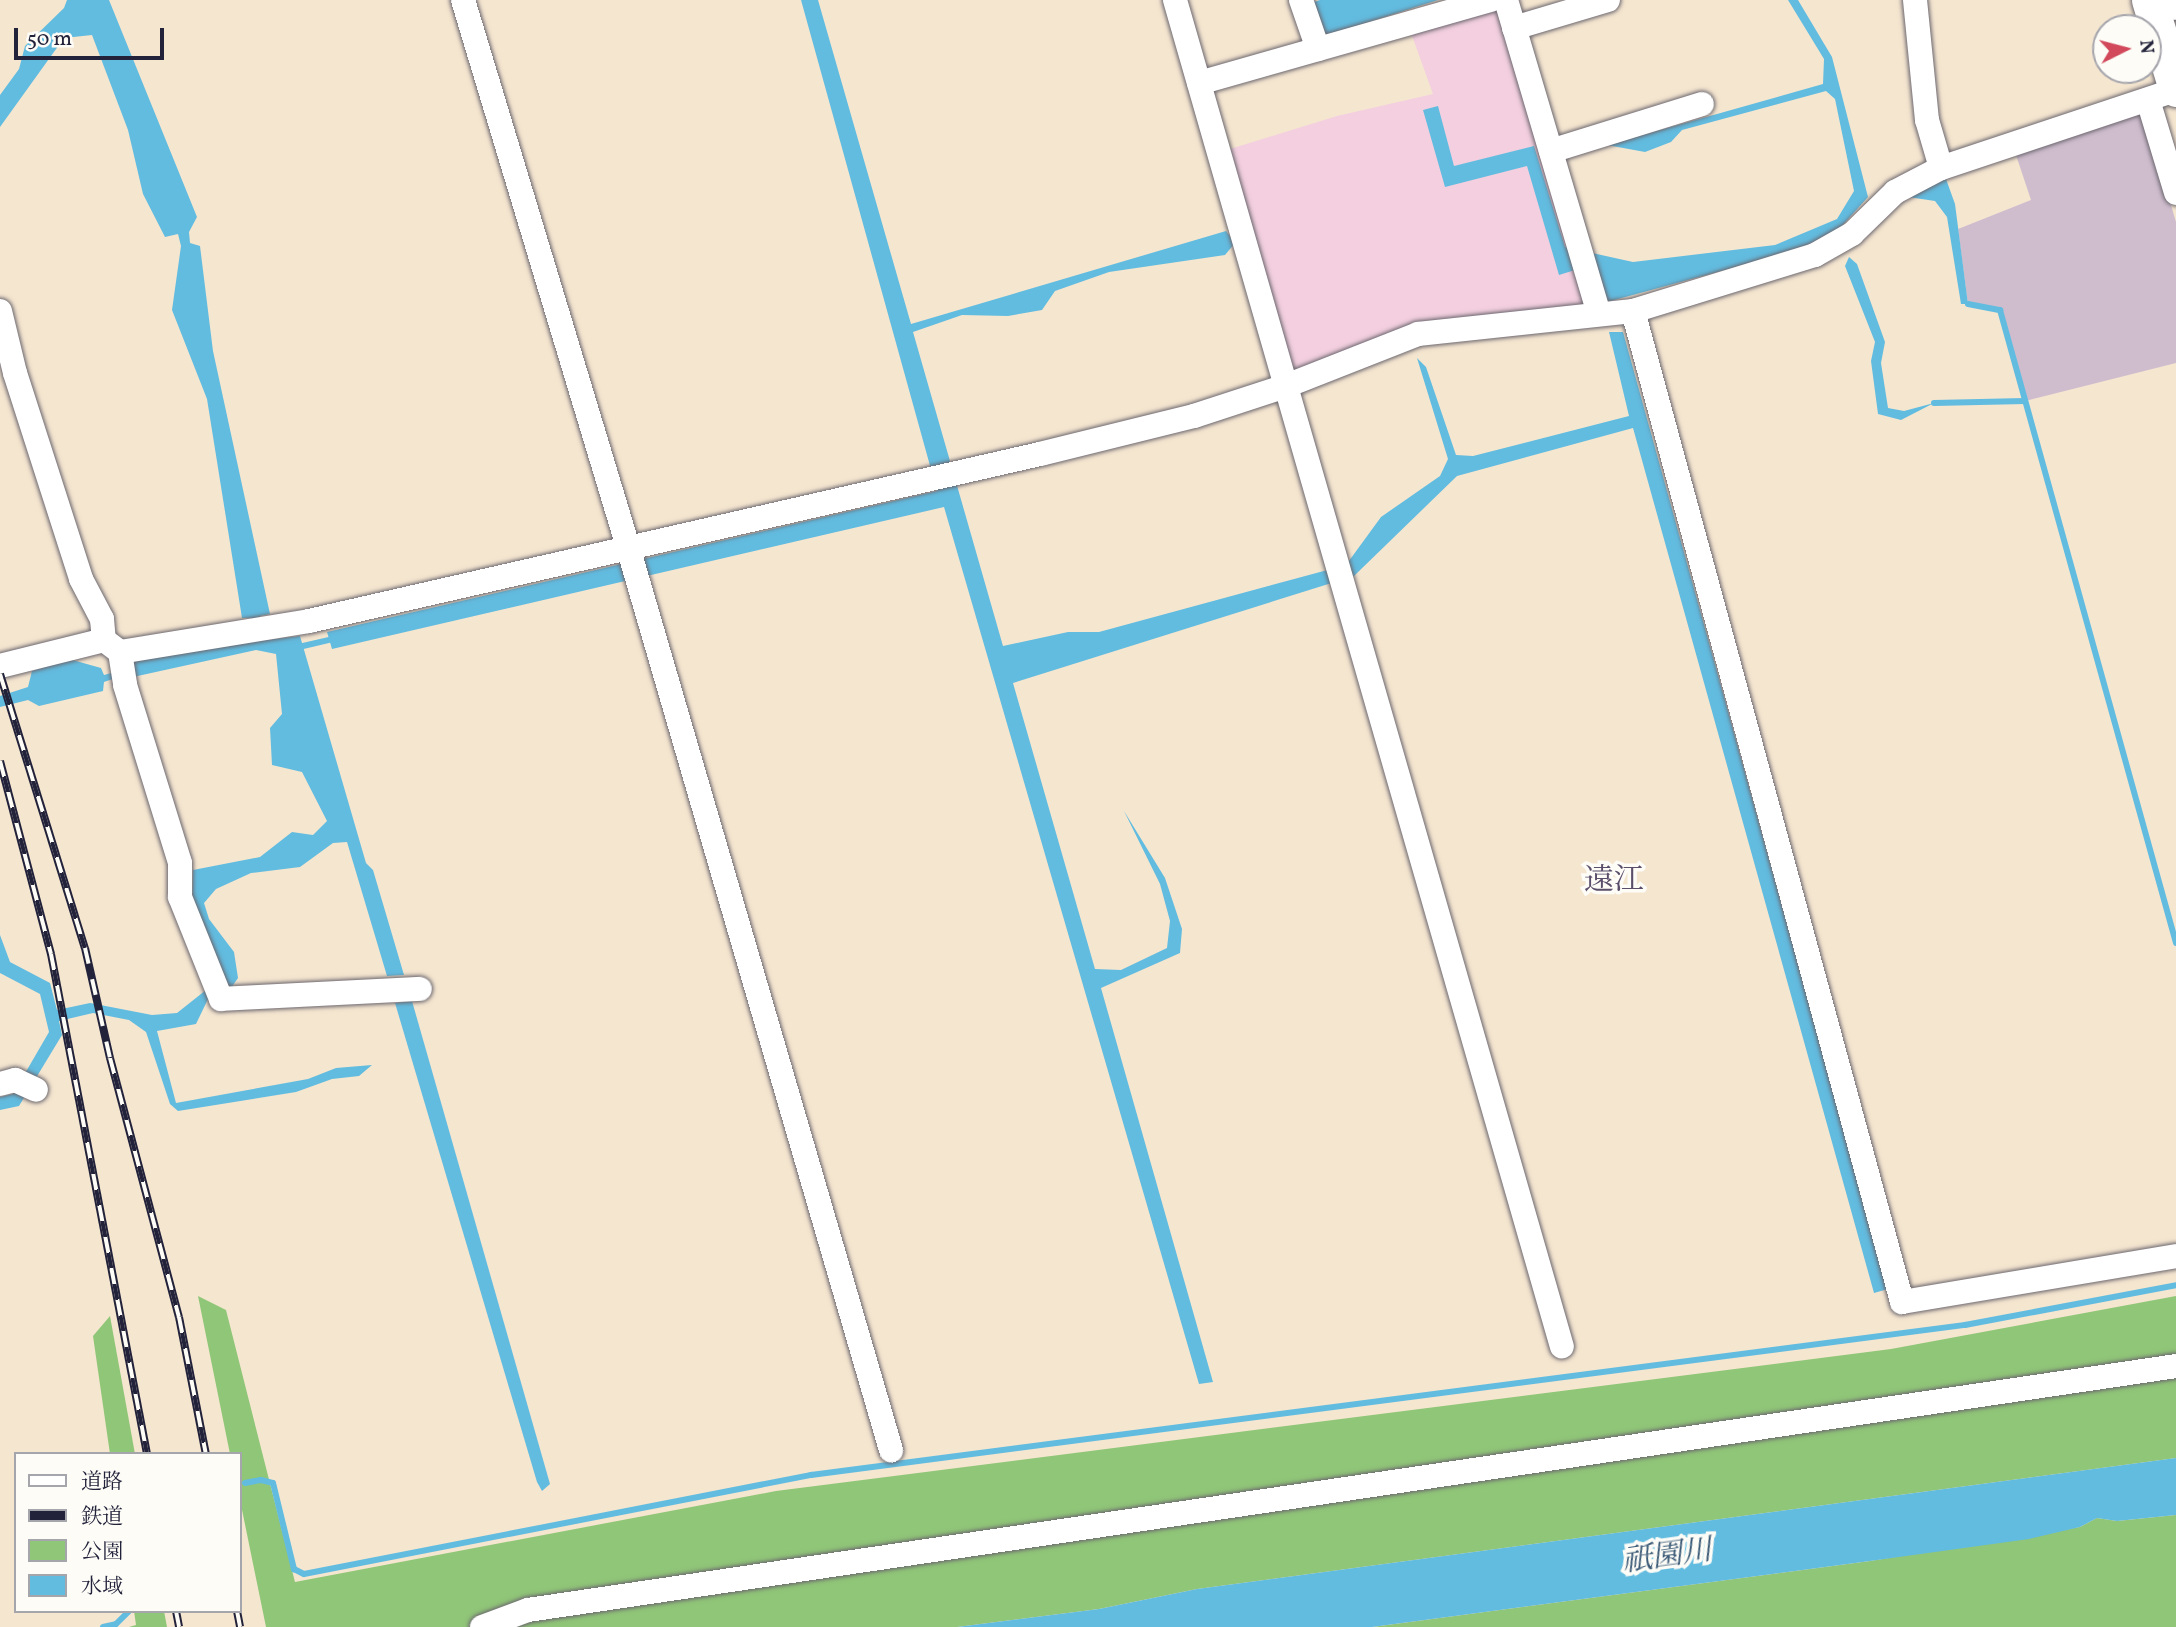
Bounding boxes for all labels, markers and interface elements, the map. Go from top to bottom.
scale bar [18,14,168,58]
north arrow [2092,14,2162,84]
text: 50 m [27,25,72,54]
text: N [2132,39,2160,55]
district label: 遠江 [1584,863,1644,899]
legend [14,1452,242,1613]
text: 道路 [81,1468,123,1497]
text: 鉄道 [81,1503,123,1532]
water label: 祇園川 [1620,1533,1714,1581]
text: 公園 [81,1538,123,1567]
text: 水域 [81,1573,123,1602]

